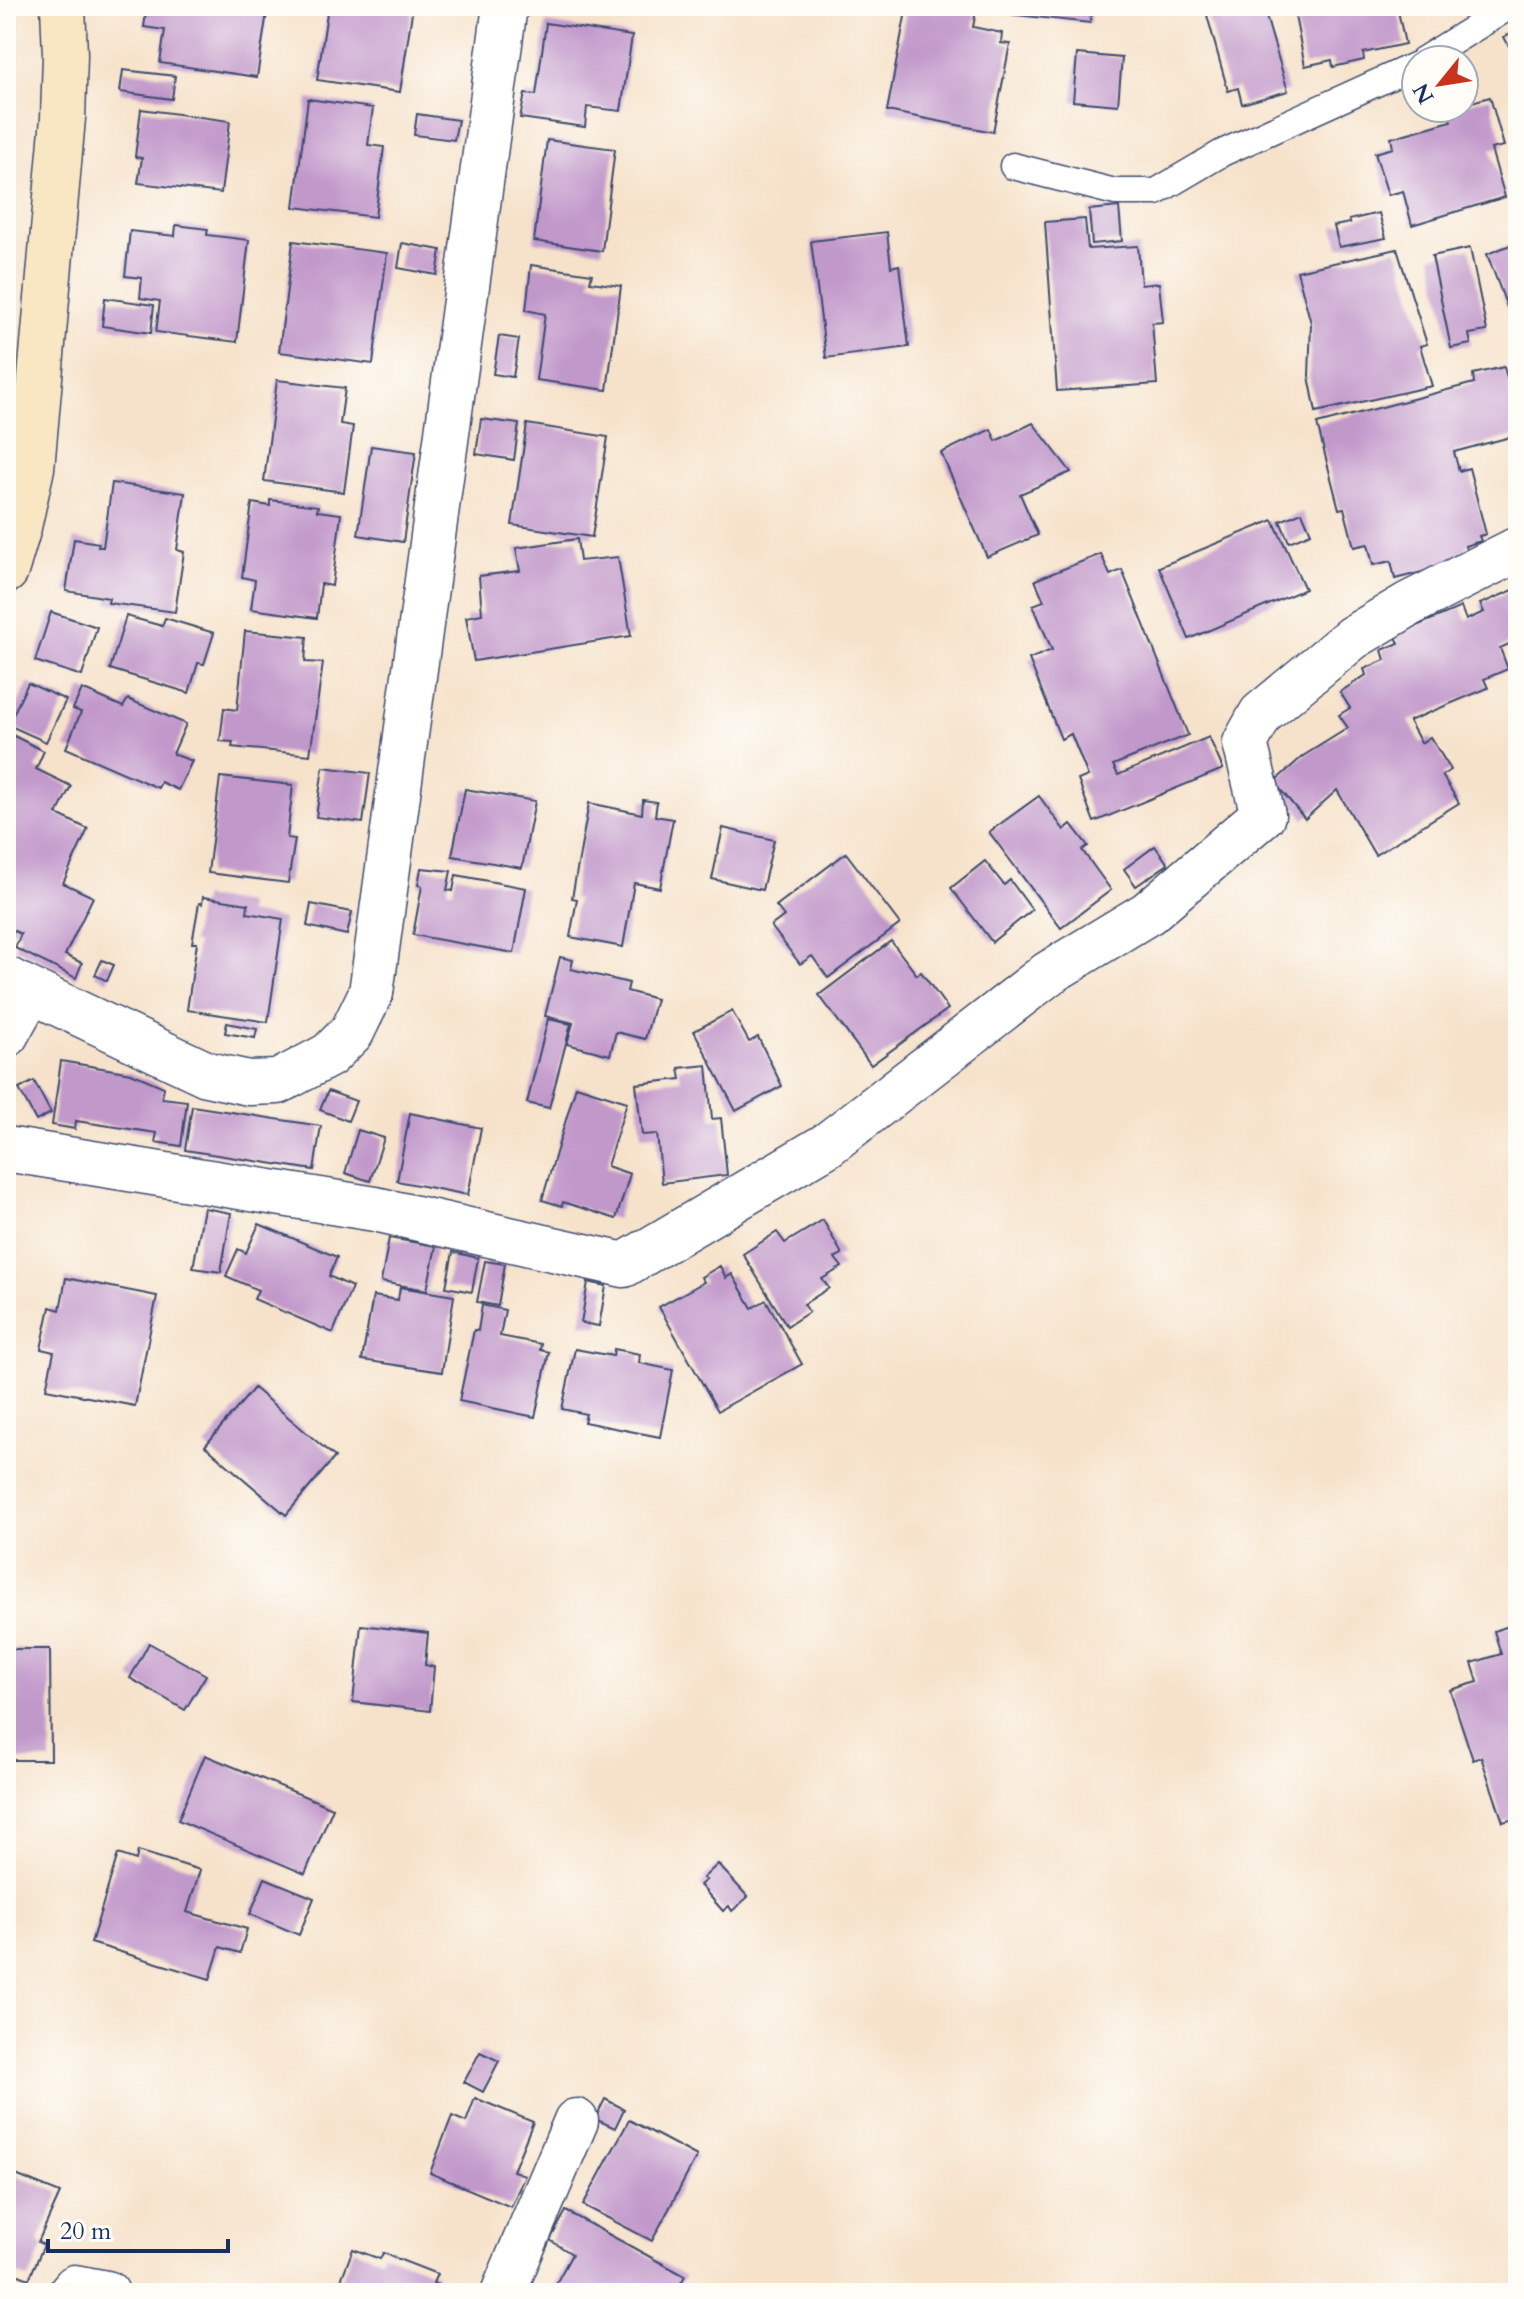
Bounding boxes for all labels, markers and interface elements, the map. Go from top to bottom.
north arrow [1400,44,1480,124]
text: N [1406,78,1441,109]
scale bar [48,2203,228,2253]
text: 20 m [60,2215,112,2248]

